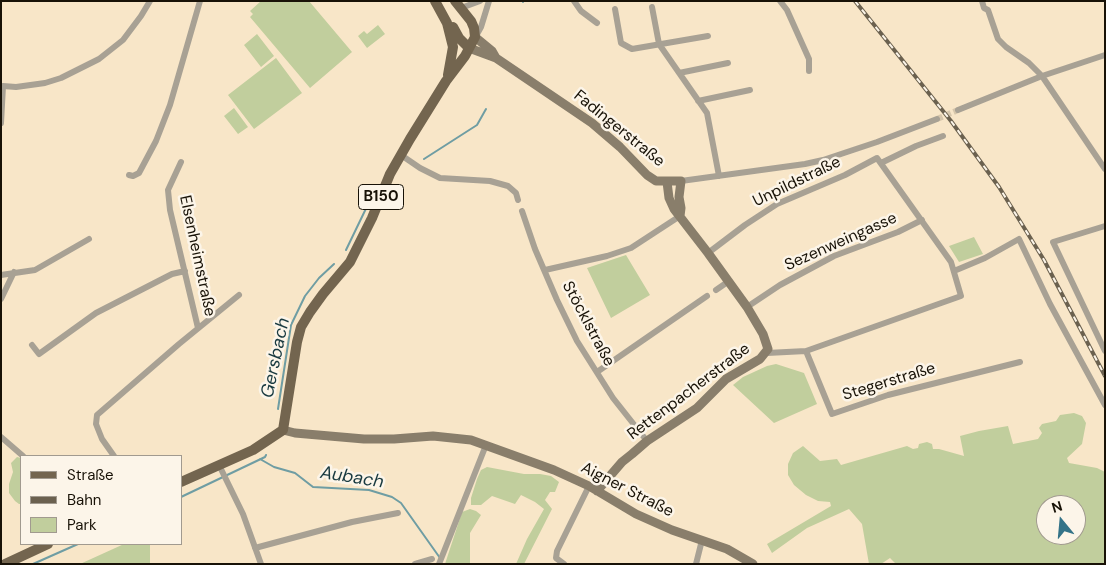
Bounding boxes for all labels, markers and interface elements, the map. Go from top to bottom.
street label: Fadingerstraße [570,86,668,172]
street label: Unpildstraße [750,153,844,211]
road number: B150 [358,184,404,210]
street label: Elsenheimstraße [175,194,219,318]
street label: Sezenweingasse [782,209,900,275]
street label: Stöcklstraße [558,278,618,370]
water label: Gersbach [257,316,295,400]
street label: Rettenpacherstraße [624,340,754,444]
street label: Stegerstraße [840,359,938,405]
legend [20,455,182,545]
street label: Aigner Straße [577,458,677,522]
water label: Aubach [319,462,385,494]
text: Straße [67,465,114,485]
text: Bahn [67,490,101,510]
north arrow [1036,495,1086,545]
text: N [1049,497,1064,517]
text: Park [67,515,97,535]

